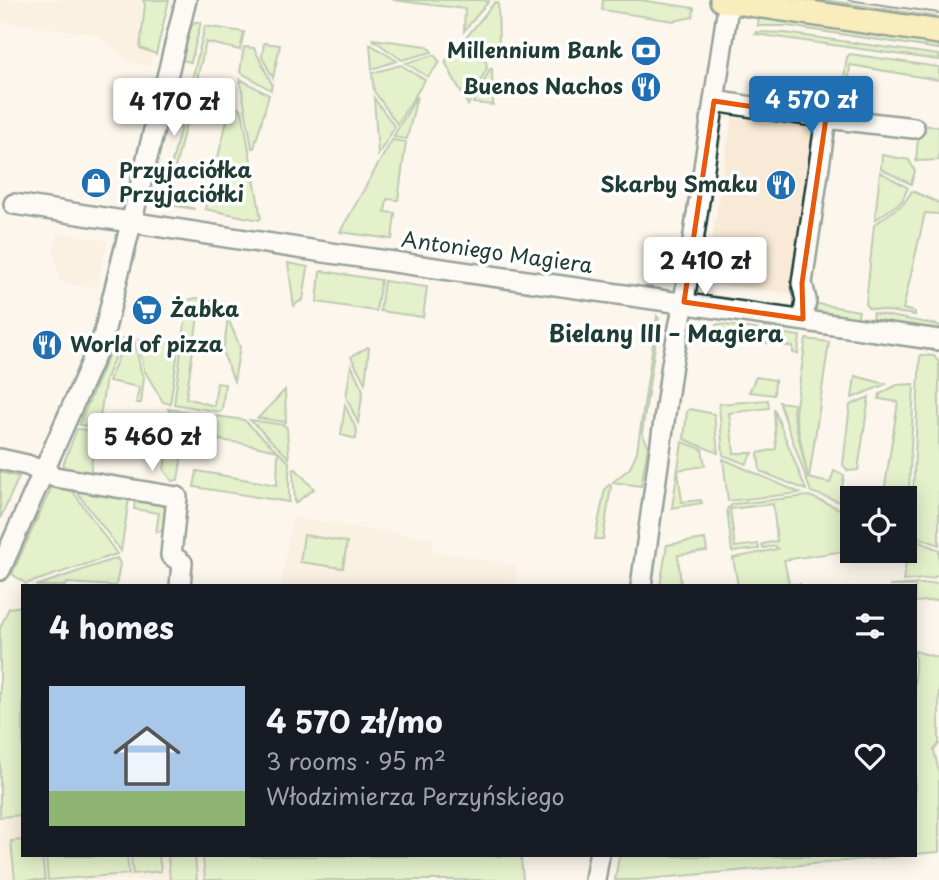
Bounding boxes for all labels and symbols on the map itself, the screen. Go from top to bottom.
place label: Millennium Bank [447,33,623,65]
bank icon: Millennium Bank [629,34,663,68]
place label: Buenos Nachos [463,69,623,101]
restaurant icon: Buenos Nachos [629,70,663,104]
pin: 4 570 zł [739,76,883,136]
pin: 4 170 zł [102,78,246,138]
place label: Przyjaciółka Przyjaciółki [119,153,252,209]
shop icon: Przyjaciółka Przyjaciółki [79,166,113,200]
place label: Skarby Smaku [601,167,758,199]
restaurant icon: Skarby Smaku [764,168,798,202]
street label: Antoniego Magiera [399,222,595,280]
pin: 2 410 zł [633,238,777,297]
place label: Żabka [170,292,239,324]
supermarket icon: Żabka [130,293,164,327]
district label: Bielany III – Magiera [549,315,784,350]
place label: World of pizza [70,327,223,359]
restaurant icon: World of pizza [30,328,64,362]
pin: 5 460 zł [80,414,224,473]

